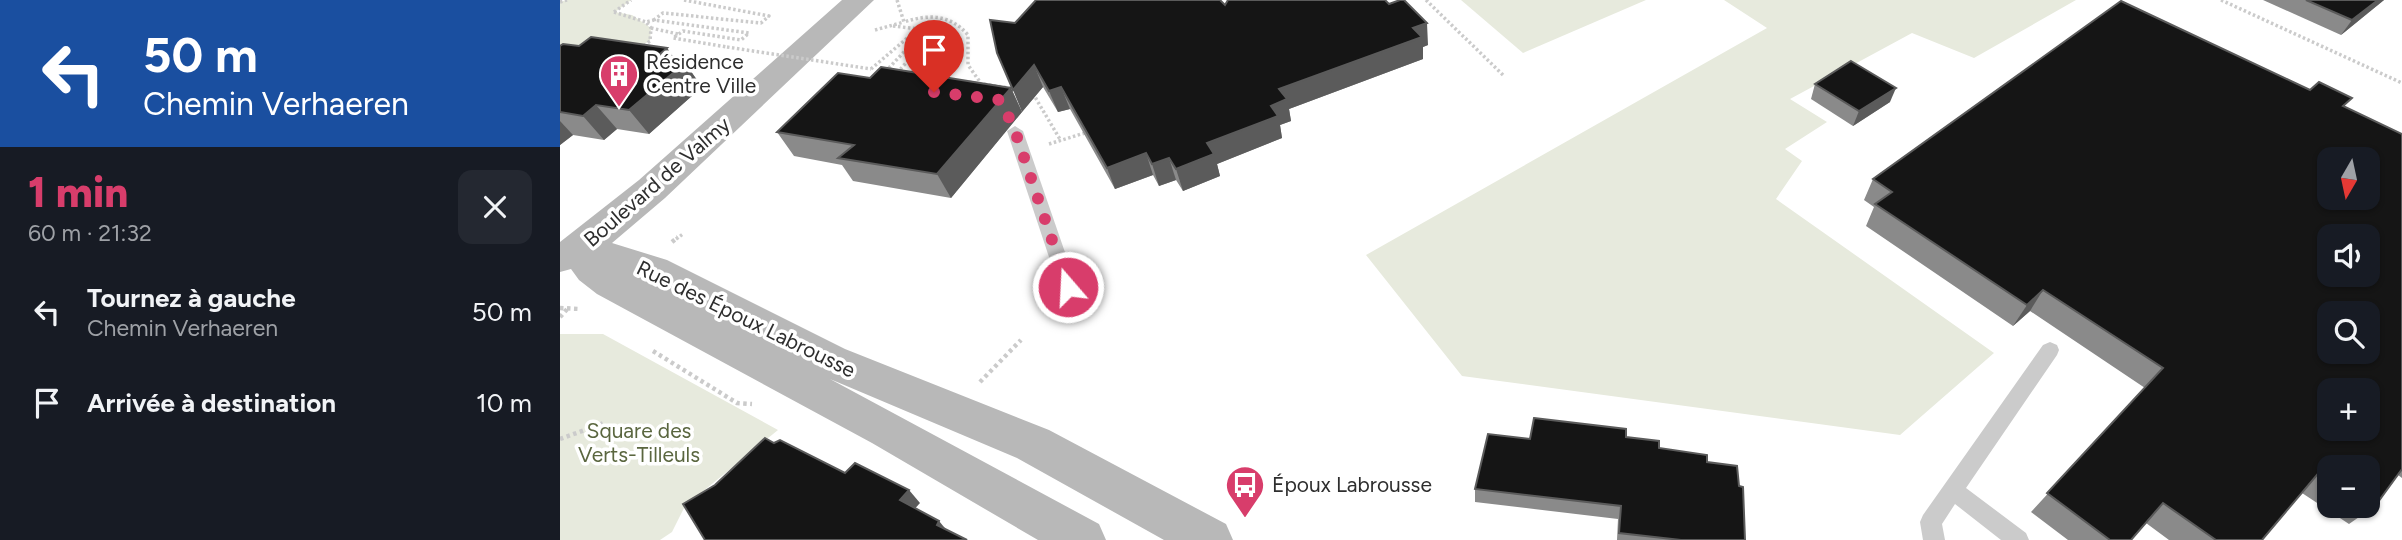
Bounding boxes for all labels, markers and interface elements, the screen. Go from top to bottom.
pin [904,20,964,92]
text: 50 m [143,25,258,84]
icon: left [28,28,119,119]
icon: arrive [915,31,953,69]
place label: Résidence Centre Ville [646,49,756,98]
building icon: Résidence Centre Ville [598,53,640,108]
text: Chemin Verhaeren [143,85,409,123]
street label: Boulevard de Valmy [579,111,735,252]
north arrow [2317,147,2380,210]
map controls [2317,147,2380,518]
text: 1 min [28,167,128,218]
button: close [458,170,532,244]
text: 60 m · 21:32 [28,219,152,247]
button: sound [2317,224,2380,287]
position arrow [1031,250,1105,324]
street label: Rue des Époux Labrousse [633,255,860,382]
text: Tournez à gauche [87,282,296,314]
icon: left [28,293,66,331]
text: 50 m [472,296,532,328]
button: search [2317,301,2380,364]
text: Chemin Verhaeren [87,314,278,342]
button: + [2317,378,2380,441]
icon: arrive [28,384,66,422]
text: Arrivée à destination [87,387,336,419]
text: 10 m [476,387,532,419]
park label: Square des Verts-Tilleuls [578,418,700,467]
button: − [2317,455,2380,518]
bus stop icon: Époux Labrousse [1224,464,1266,519]
place label: Époux Labrousse [1272,472,1432,497]

